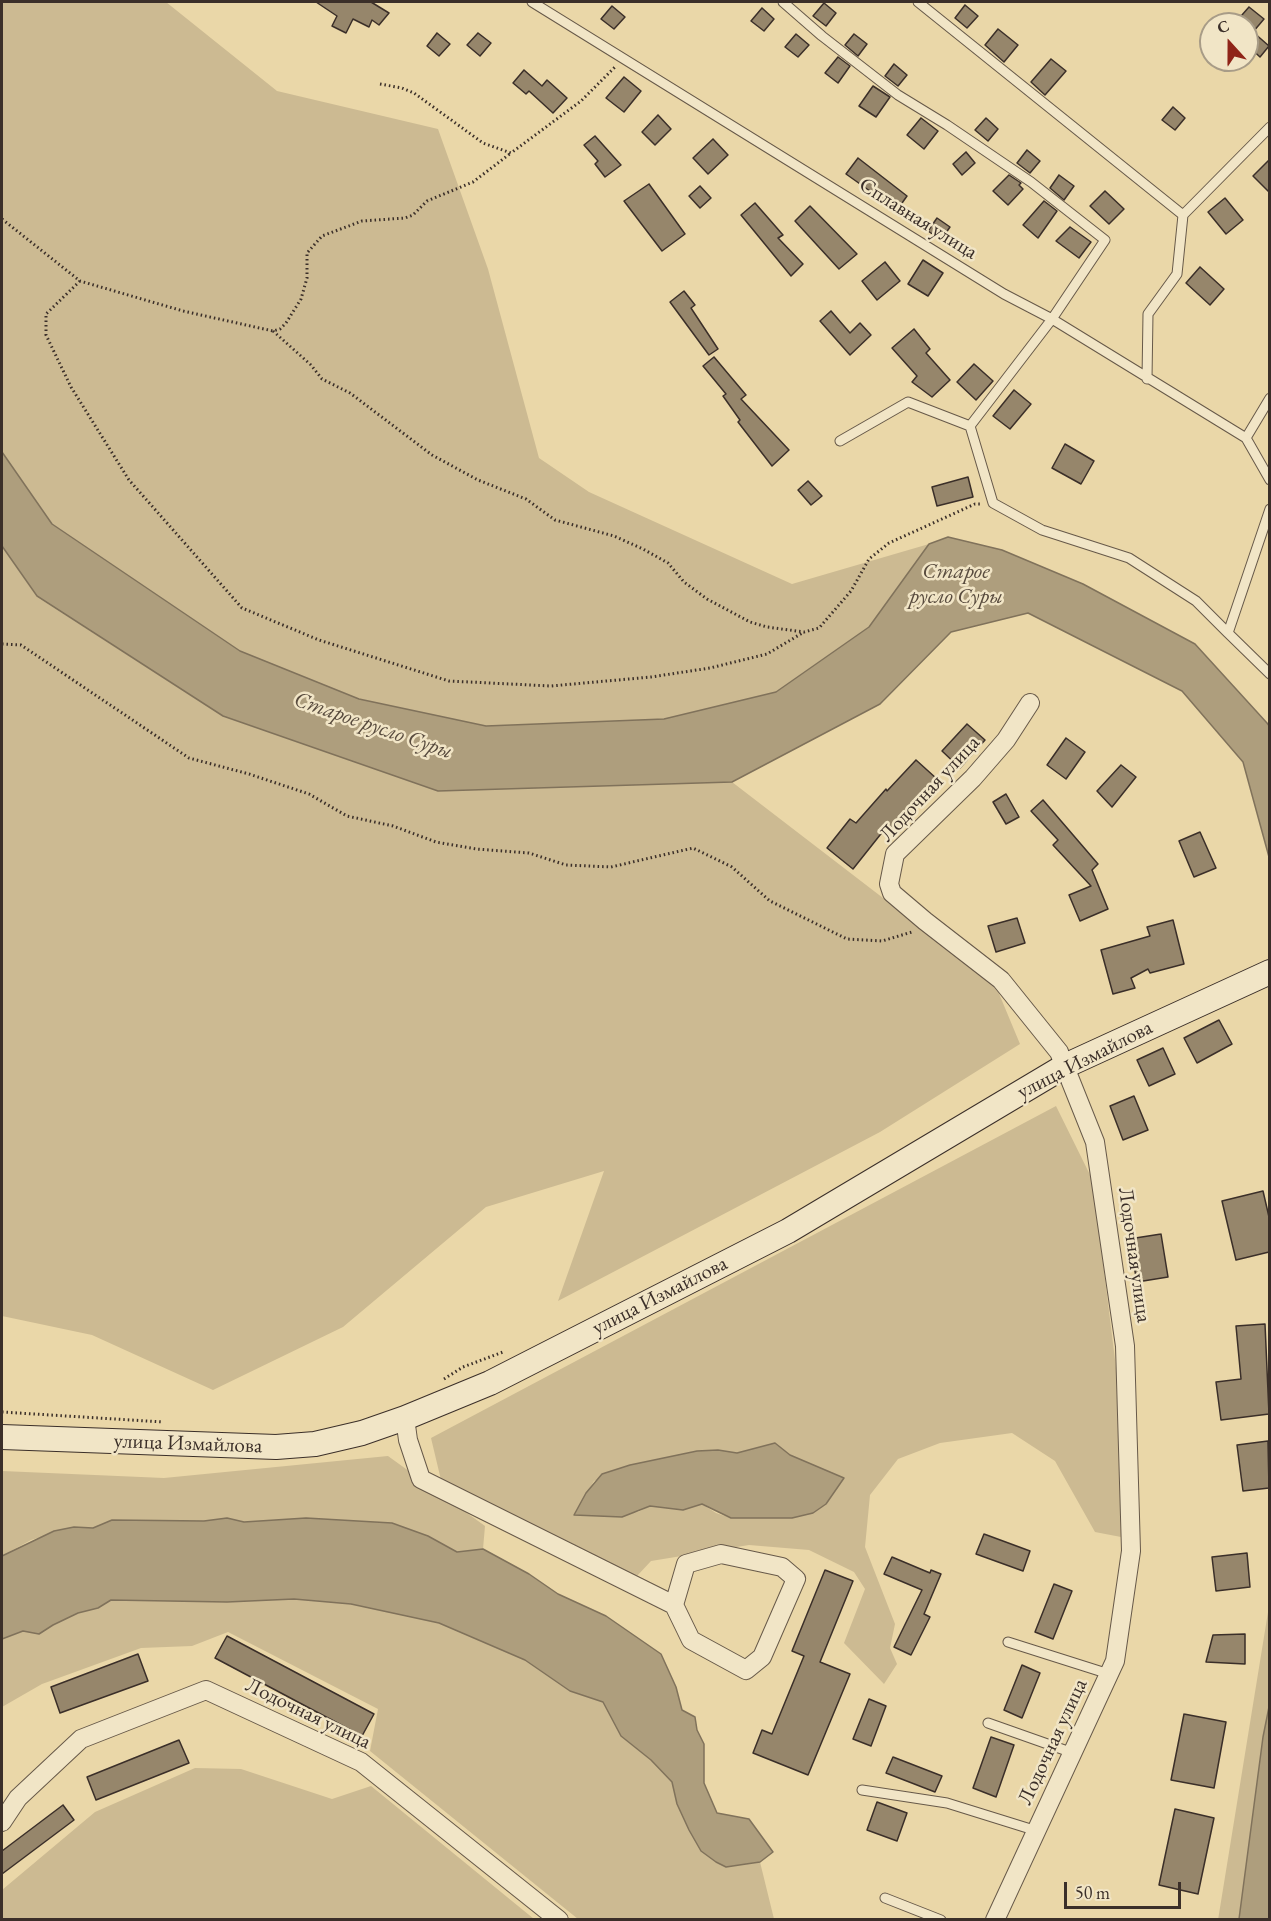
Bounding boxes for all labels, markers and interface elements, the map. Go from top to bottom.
north arrow [1199,12,1259,72]
text: С [1214,15,1232,38]
street label: Сплавная улица [854,173,982,265]
water label: Старое русло Суры [909,559,1003,610]
water label: Старое русло Суры [290,687,456,765]
street label: Лодочная улица [874,731,986,847]
street label: улица Измайлова [1013,1015,1157,1105]
street label: Лодочная улица [1112,1186,1156,1324]
street label: улица Измайлова [588,1251,732,1341]
street label: улица Измайлова [113,1429,263,1459]
street label: Лодочная улица [241,1673,375,1755]
street label: Лодочная улица [1013,1675,1093,1809]
scale bar [1067,1870,1184,1908]
text: 50 m [1075,1881,1110,1904]

